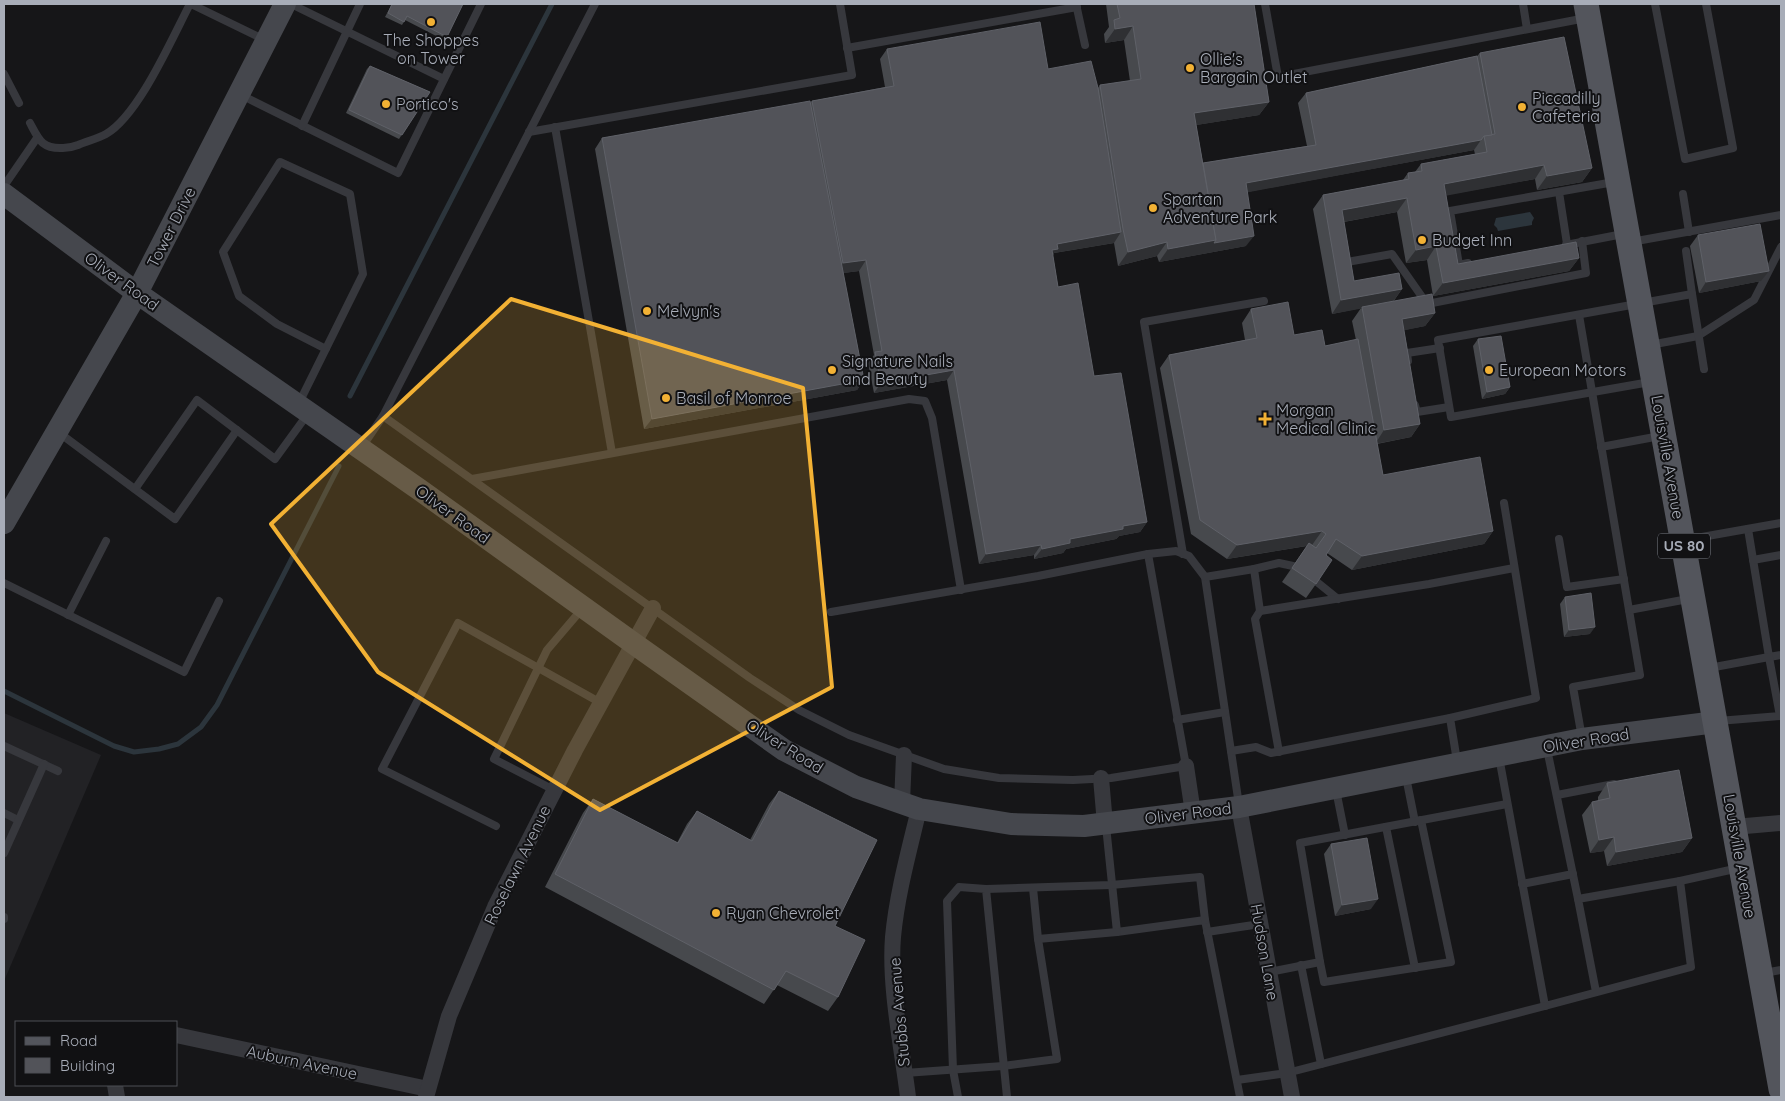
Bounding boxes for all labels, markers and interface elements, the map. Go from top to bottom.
marker: The Shoppes on Tower [425,16,437,28]
place label: The Shoppes on Tower [383,30,479,68]
place label: Ollie's Bargain Outlet [1200,49,1307,87]
marker: Ollie's Bargain Outlet [1184,62,1196,74]
place label: Piccadilly Cafeteria [1532,88,1601,126]
place label: Portico's [396,94,459,114]
marker: Portico's [380,98,392,110]
marker: Piccadilly Cafeteria [1516,101,1528,113]
street label: Tower Drive [142,183,200,271]
place label: Spartan Adventure Park [1163,189,1277,227]
marker: Spartan Adventure Park [1147,202,1159,214]
place label: Budget Inn [1432,230,1512,250]
marker: Budget Inn [1416,234,1428,246]
street label: Oliver Road [81,247,163,315]
place label: Melvyn's [657,301,720,321]
marker: Melvyn's [641,305,653,317]
place label: Signature Nails and Beauty [842,351,953,389]
place label: European Motors [1499,360,1626,380]
marker: Signature Nails and Beauty [826,364,838,376]
marker: European Motors [1483,364,1495,376]
place label: Basil of Monroe [676,388,792,408]
marker: Basil of Monroe [660,392,672,404]
street label: Louisville Avenue [1647,393,1689,521]
place label: Morgan Medical Clinic [1276,400,1376,438]
marker: Morgan Medical Clinic [1258,412,1272,426]
street label: Oliver Road [412,480,494,548]
road number: US 80 [1658,534,1710,558]
street label: Oliver Road [743,714,827,778]
street label: Oliver Road [1541,723,1631,757]
street label: Louisville Avenue [1719,792,1761,920]
street label: Oliver Road [1144,798,1232,828]
street label: Roselawn Avenue [479,802,555,928]
street label: Hudson Lane [1247,902,1283,1002]
place label: Ryan Chevrolet [726,903,840,923]
marker: Ryan Chevrolet [710,907,722,919]
street label: Stubbs Avenue [884,957,914,1067]
legend [15,1021,178,1086]
text: Road [60,1031,97,1050]
street label: Auburn Avenue [245,1041,359,1083]
text: Building [60,1056,115,1075]

